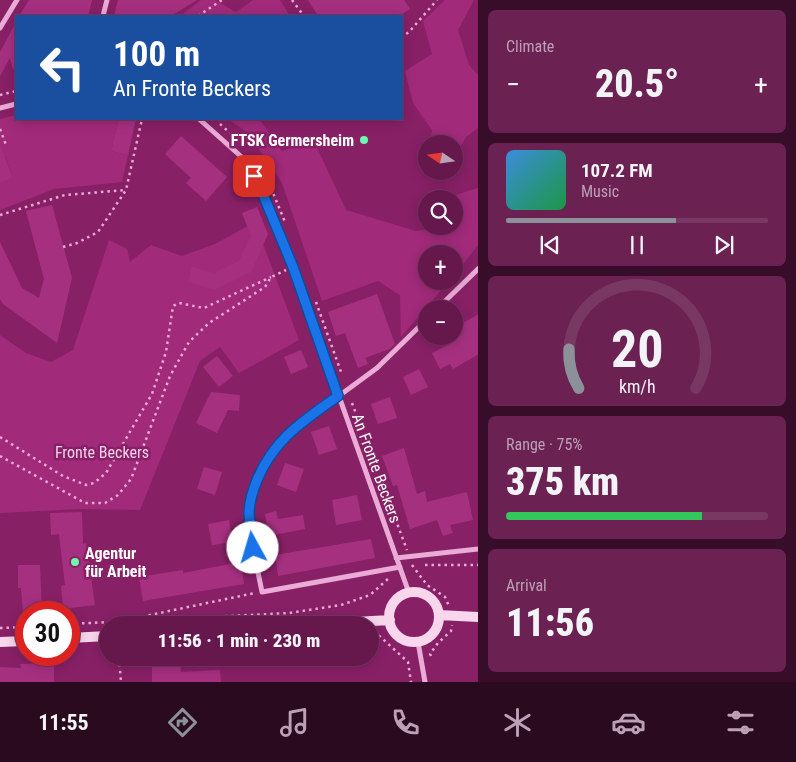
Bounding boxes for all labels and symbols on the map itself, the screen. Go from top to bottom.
place label: FTSK Germersheim [231,131,354,150]
marker: FTSK Germersheim [358,134,370,146]
north arrow [418,135,462,180]
pin [233,155,275,197]
street label: An Fronte Beckers [348,411,405,525]
park label: Fronte Beckers [55,443,149,462]
position arrow [226,521,278,573]
place label: Agentur für Arbeit [85,544,147,581]
marker: Agentur für Arbeit [69,556,81,568]
speed limit sign: 30 [15,601,80,666]

